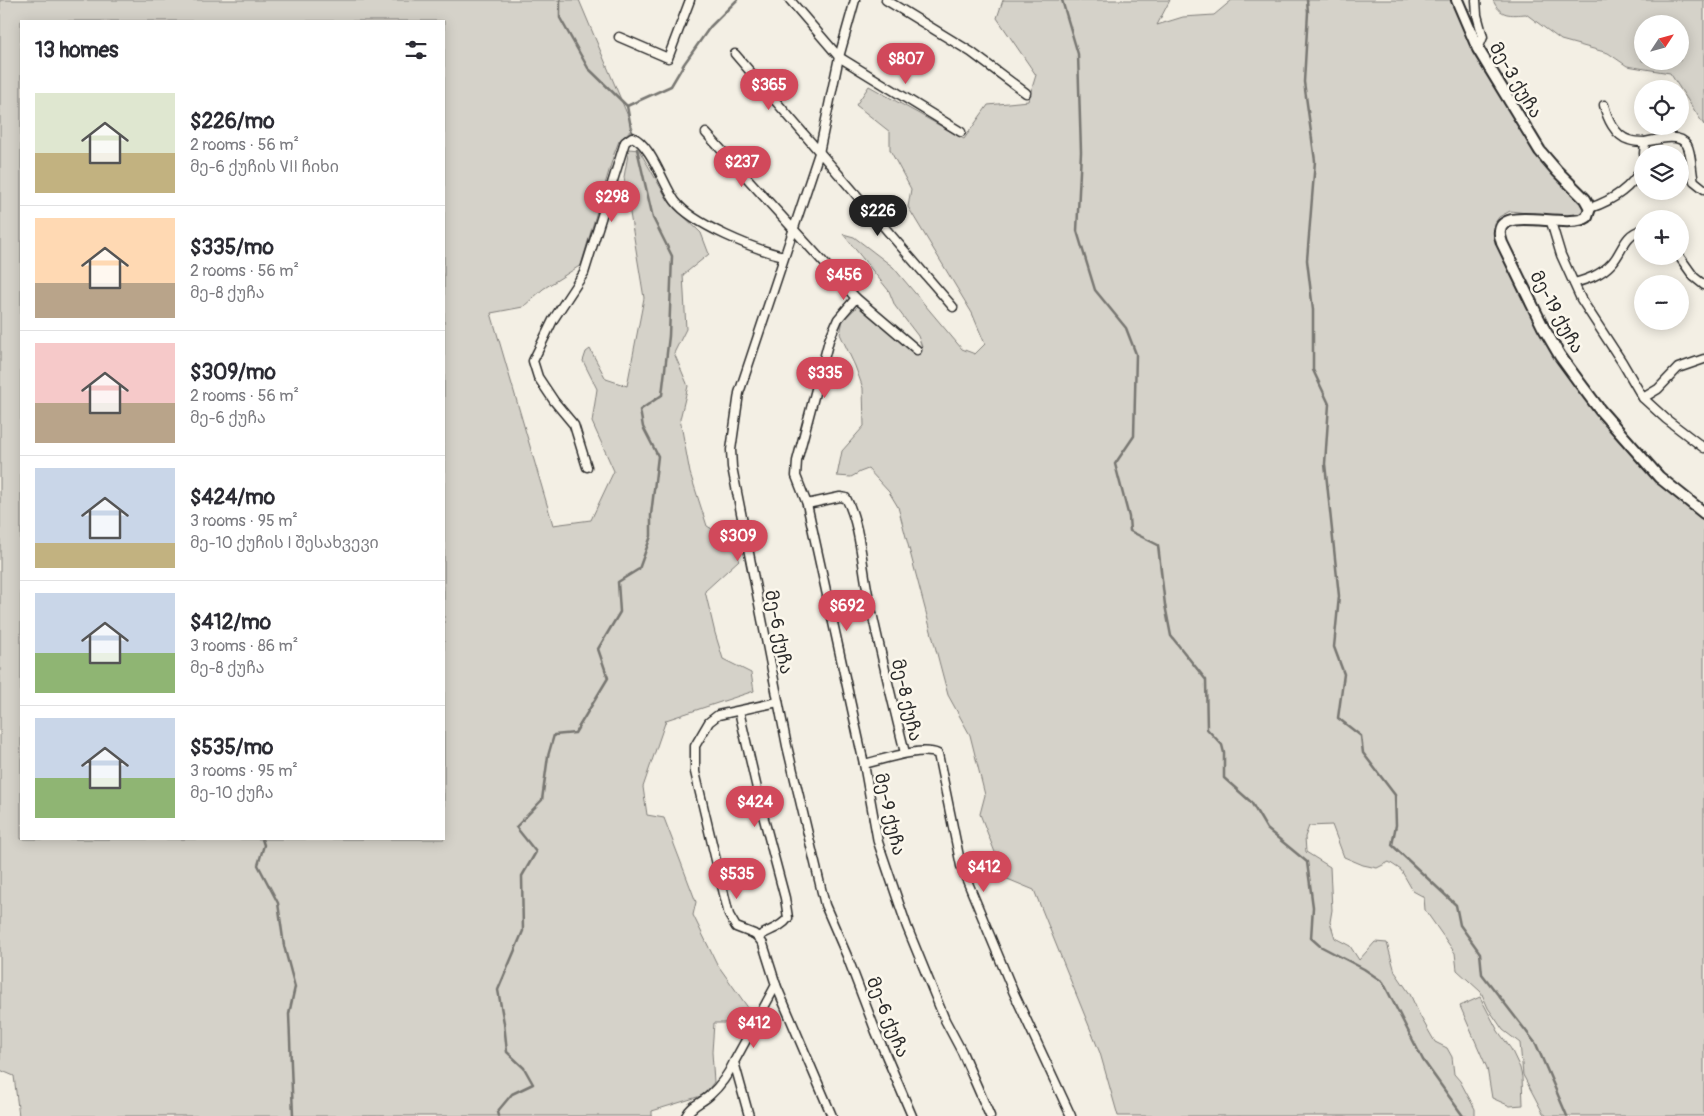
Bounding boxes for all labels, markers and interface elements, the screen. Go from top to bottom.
north arrow [1634,15,1689,70]
map controls [1634,15,1689,330]
icon: filters [402,36,430,64]
text: 13 homes [35,37,118,64]
street label: მე-3 ქუჩა [1484,38,1547,123]
pin: $807 [876,42,936,85]
text: $807 [888,49,924,69]
pin: $365 [739,68,799,111]
text: $365 [751,75,787,95]
button: locate [1634,80,1689,135]
text: $226/mo [190,108,275,135]
icon: home [75,113,135,173]
text: 2 rooms · 56 m² [190,135,299,155]
button: layers [1634,145,1689,200]
pin: $237 [712,146,772,188]
text: $237 [725,152,759,172]
text: მე-6 ქუჩის VII ჩიხი [190,157,339,177]
pin: $298 [582,180,642,223]
text: $298 [595,187,629,207]
pin: $226 [848,194,908,237]
text: $226 [860,201,896,221]
button: + [1634,210,1689,265]
text: $335/mo [190,234,274,261]
icon: home [75,238,135,298]
pin: $456 [814,258,874,301]
text: 2 rooms · 56 m² [190,261,299,281]
text: $456 [826,265,862,285]
street label: მე-19 ქუჩა [1524,267,1589,358]
button: − [1634,275,1689,330]
text: მე-8 ქუჩა [190,283,265,303]
pin: $335 [795,356,855,399]
text: $309/mo [190,359,276,386]
icon: home [75,363,135,423]
text: $335 [807,363,843,383]
text: 2 rooms · 56 m² [190,386,299,406]
text: მე-6 ქუჩა [190,408,266,428]
text: $424/mo [190,484,275,511]
icon: home [75,488,135,548]
text: 3 rooms · 95 m² [190,511,298,531]
pin: $309 [708,520,768,562]
text: $309 [720,526,756,546]
text: მე-10 ქუჩის I შესახვევი [190,533,379,553]
street label: მე-6 ქუჩა [759,588,798,676]
pin: $692 [817,590,877,632]
text: $692 [829,596,865,616]
text: $412/mo [190,609,271,636]
icon: home [75,613,135,673]
text: 3 rooms · 86 m² [190,636,298,656]
street label: მე-8 ქუჩა [886,657,927,744]
text: მე-8 ქუჩა [190,658,265,678]
text: $535/mo [190,734,273,761]
icon: home [75,738,135,798]
text: 3 rooms · 95 m² [190,761,298,781]
street label: მე-9 ქუჩა [869,771,910,858]
text: მე-10 ქუჩა [190,783,274,803]
pin: $424 [725,786,785,828]
text: $424 [737,792,773,812]
pin: $412 [954,850,1014,893]
text: $412 [967,857,1001,877]
pin: $535 [707,858,767,900]
text: $535 [720,864,754,884]
street label: მე-6 ქუჩა [861,973,914,1061]
pin: $412 [724,1006,784,1049]
text: $412 [737,1013,771,1033]

